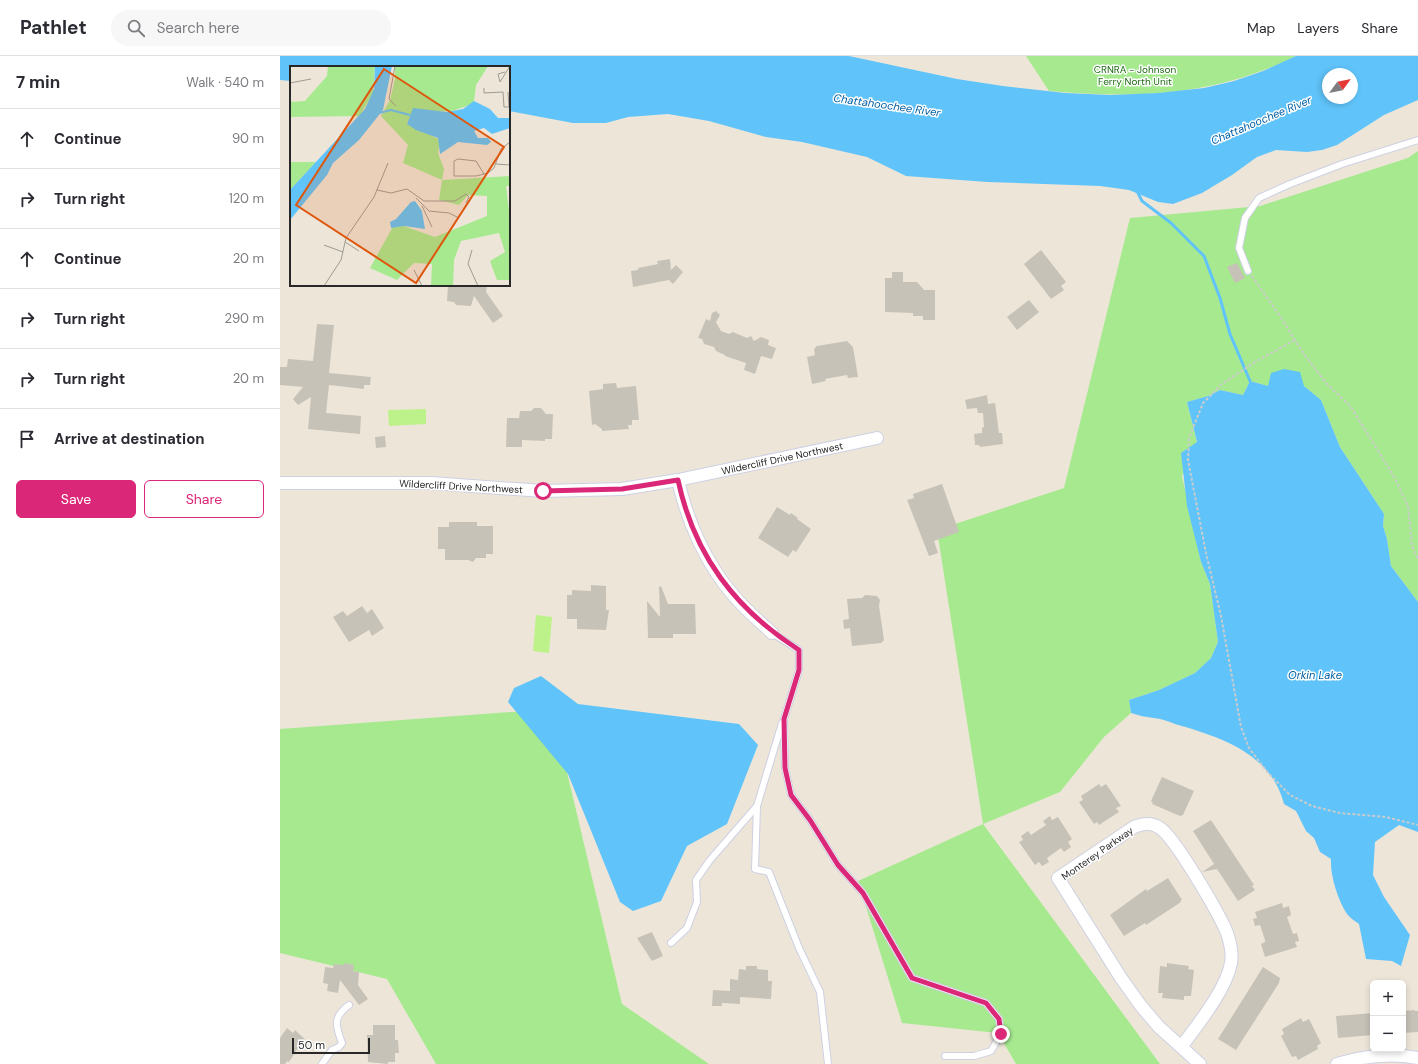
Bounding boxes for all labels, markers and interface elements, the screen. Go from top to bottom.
search box [111,10,391,46]
text: Pathlet [20,15,87,40]
icon: search [125,17,147,39]
text: Search here [157,18,239,38]
text: Map [1247,19,1275,37]
text: Layers [1297,19,1339,37]
text: Share [1361,19,1398,37]
park label: CRNRA - Johnson Ferry North Unit [1094,63,1176,88]
inset map [290,66,510,286]
north arrow [1322,68,1358,104]
text: 7 min [16,71,60,93]
text: Walk · 540 m [186,74,264,91]
water label: Chattahoochee River [833,91,942,120]
water label: Chattahoochee River [1209,92,1314,148]
icon: ahead [16,128,38,150]
text: Continue [54,129,122,149]
text: 90 m [232,130,264,147]
icon: right [16,188,38,210]
text: Turn right [54,189,125,209]
text: 120 m [229,190,264,207]
icon: ahead [16,248,38,270]
text: Continue [54,249,122,269]
text: 20 m [233,250,264,267]
icon: right [16,308,38,330]
text: Turn right [54,309,125,329]
text: 290 m [225,310,264,327]
icon: right [16,368,38,390]
text: Turn right [54,369,125,389]
text: 20 m [233,370,264,387]
icon: arrive [16,428,38,450]
text: Arrive at destination [54,429,205,449]
street label: Wildercliff Drive Northwest [720,439,844,478]
street label: Wildercliff Drive Northwest [399,477,523,496]
button: Save [16,480,136,518]
button: Share [144,480,264,518]
route start [534,482,552,500]
water label: Orkin Lake [1288,668,1342,682]
street label: Monterey Parkway [1059,824,1136,883]
map controls [1370,980,1406,1052]
button: + [1370,980,1406,1016]
button: − [1370,1016,1406,1052]
route end [992,1025,1010,1043]
scale bar [292,1036,370,1055]
text: 50 m [298,1038,325,1052]

